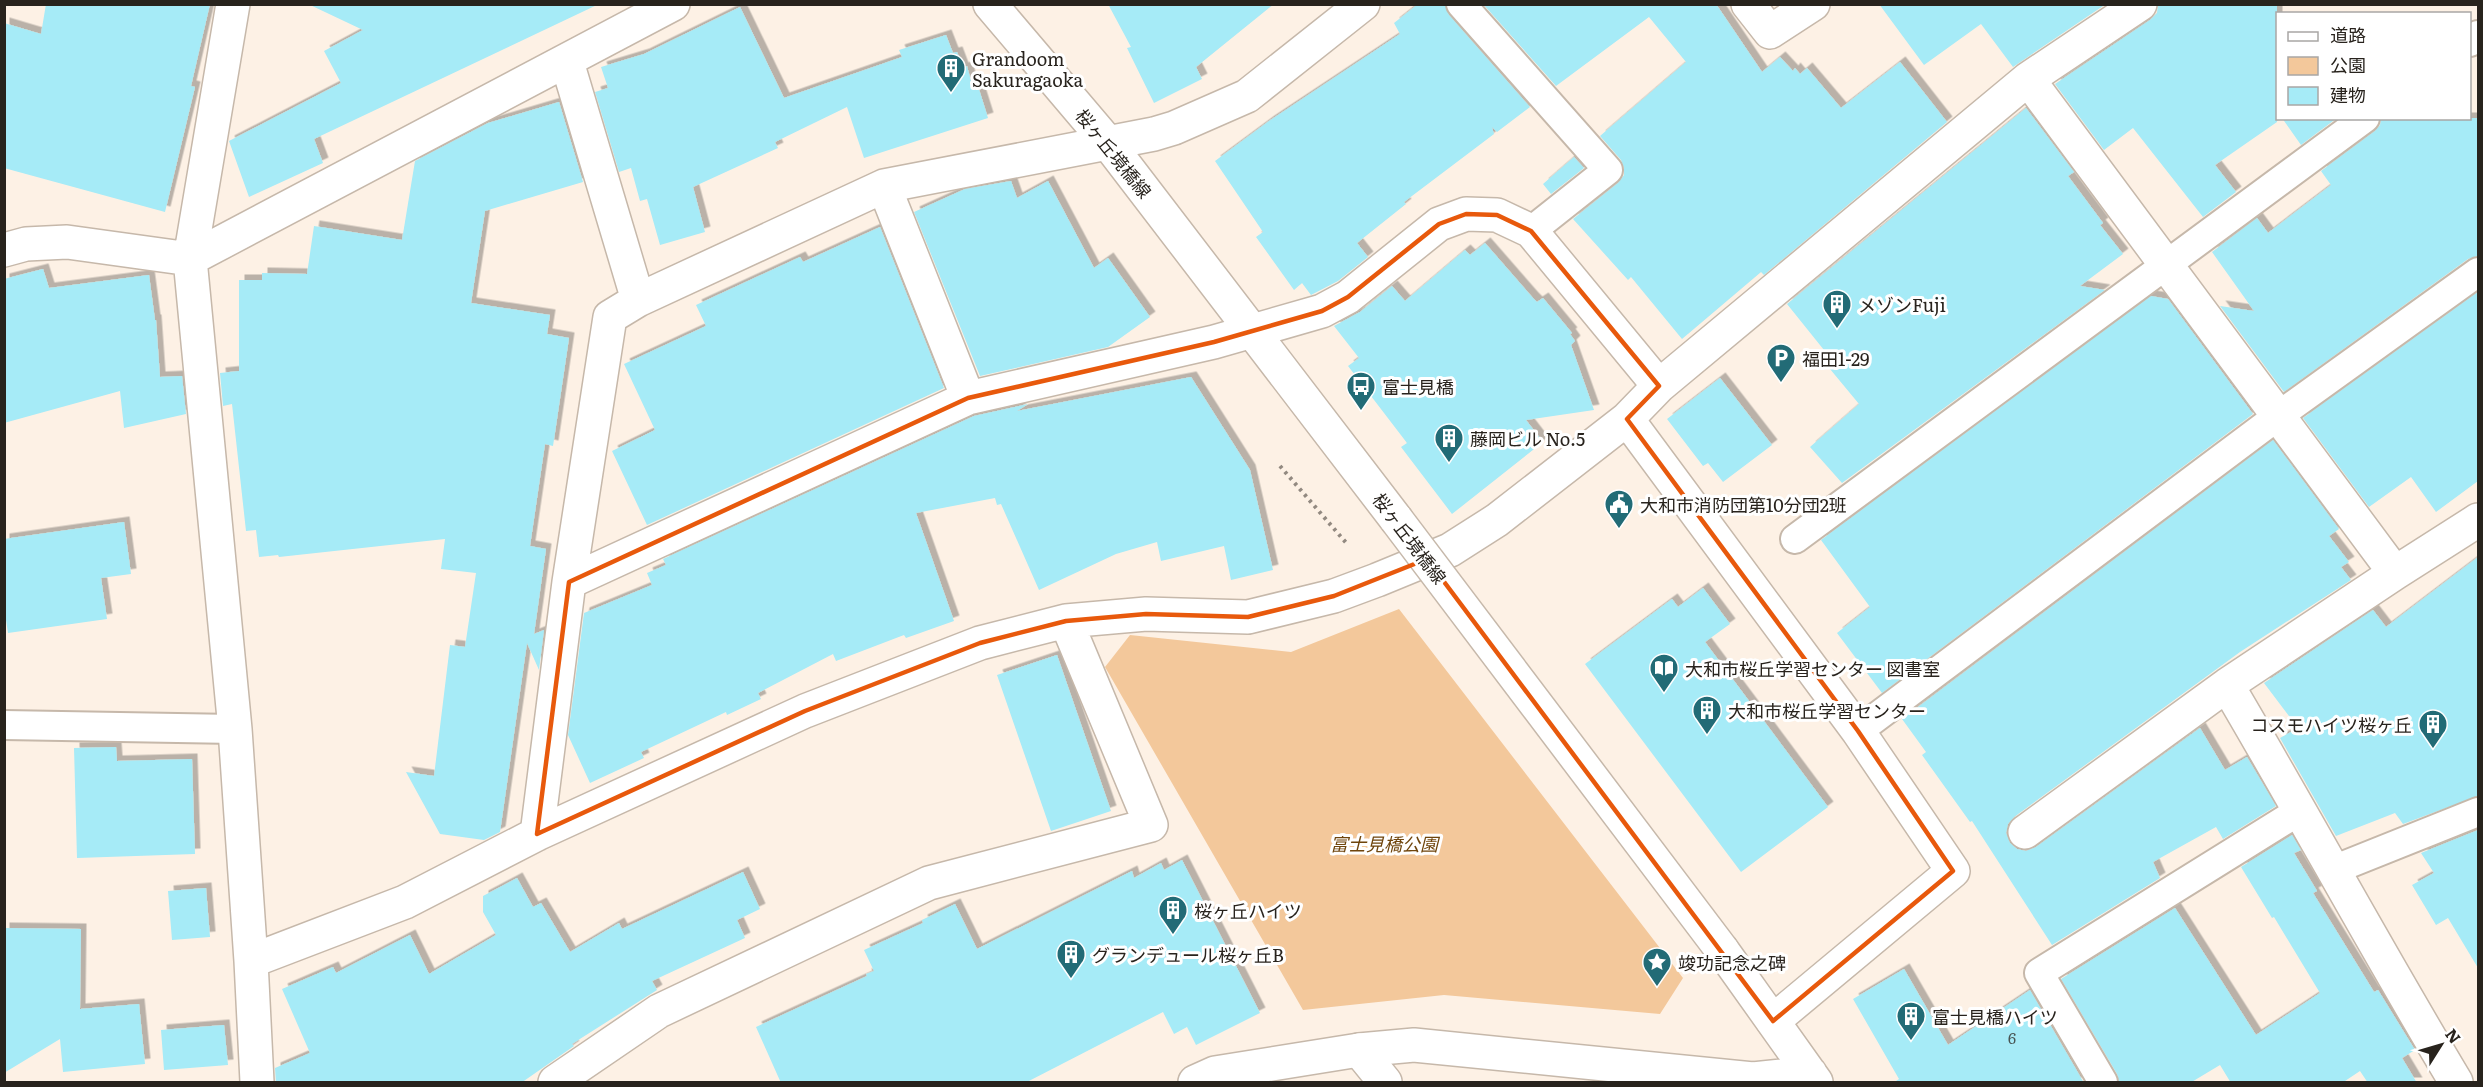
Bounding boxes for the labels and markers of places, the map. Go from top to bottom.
place label: Grandoom Sakuragaoka [972,45,1083,93]
building icon: Grandoom Sakuragaoka [935,52,967,94]
building icon: メゾンFuji [1821,288,1853,330]
place label: メゾンFuji [1858,291,1946,318]
parking icon: 福田1-29 [1765,342,1797,384]
place label: 福田1-29 [1802,345,1870,372]
bus stop icon: 富士見橋 [1345,370,1377,412]
place label: 富士見橋 [1382,373,1454,400]
building icon: 藤岡ビル No.5 [1433,422,1465,464]
place label: 藤岡ビル No.5 [1470,425,1585,452]
public building icon: 大和市消防団第10分団2班 [1603,488,1635,530]
place label: 大和市消防団第10分団2班 [1640,491,1847,518]
library icon: 大和市桜丘学習センター 図書室 [1648,652,1680,694]
place label: 大和市桜丘学習センター 図書室 [1685,655,1941,682]
building icon: 大和市桜丘学習センター [1691,694,1723,736]
place label: 大和市桜丘学習センター [1728,697,1926,724]
building icon: コスモハイツ桜ヶ丘 [2417,708,2449,750]
place label: コスモハイツ桜ヶ丘 [2250,711,2412,738]
building icon: 桜ヶ丘ハイツ [1157,894,1189,936]
place label: 桜ヶ丘ハイツ [1194,897,1302,924]
building icon: グランデュール桜ヶ丘B [1055,938,1087,980]
place label: グランデュール桜ヶ丘B [1092,941,1284,968]
place icon: 竣功記念之碑 [1641,946,1673,988]
place label: 竣功記念之碑 [1678,949,1786,976]
building icon: 富士見橋ハイツ [1895,1000,1927,1042]
place label: 富士見橋ハイツ [1932,1003,2058,1030]

